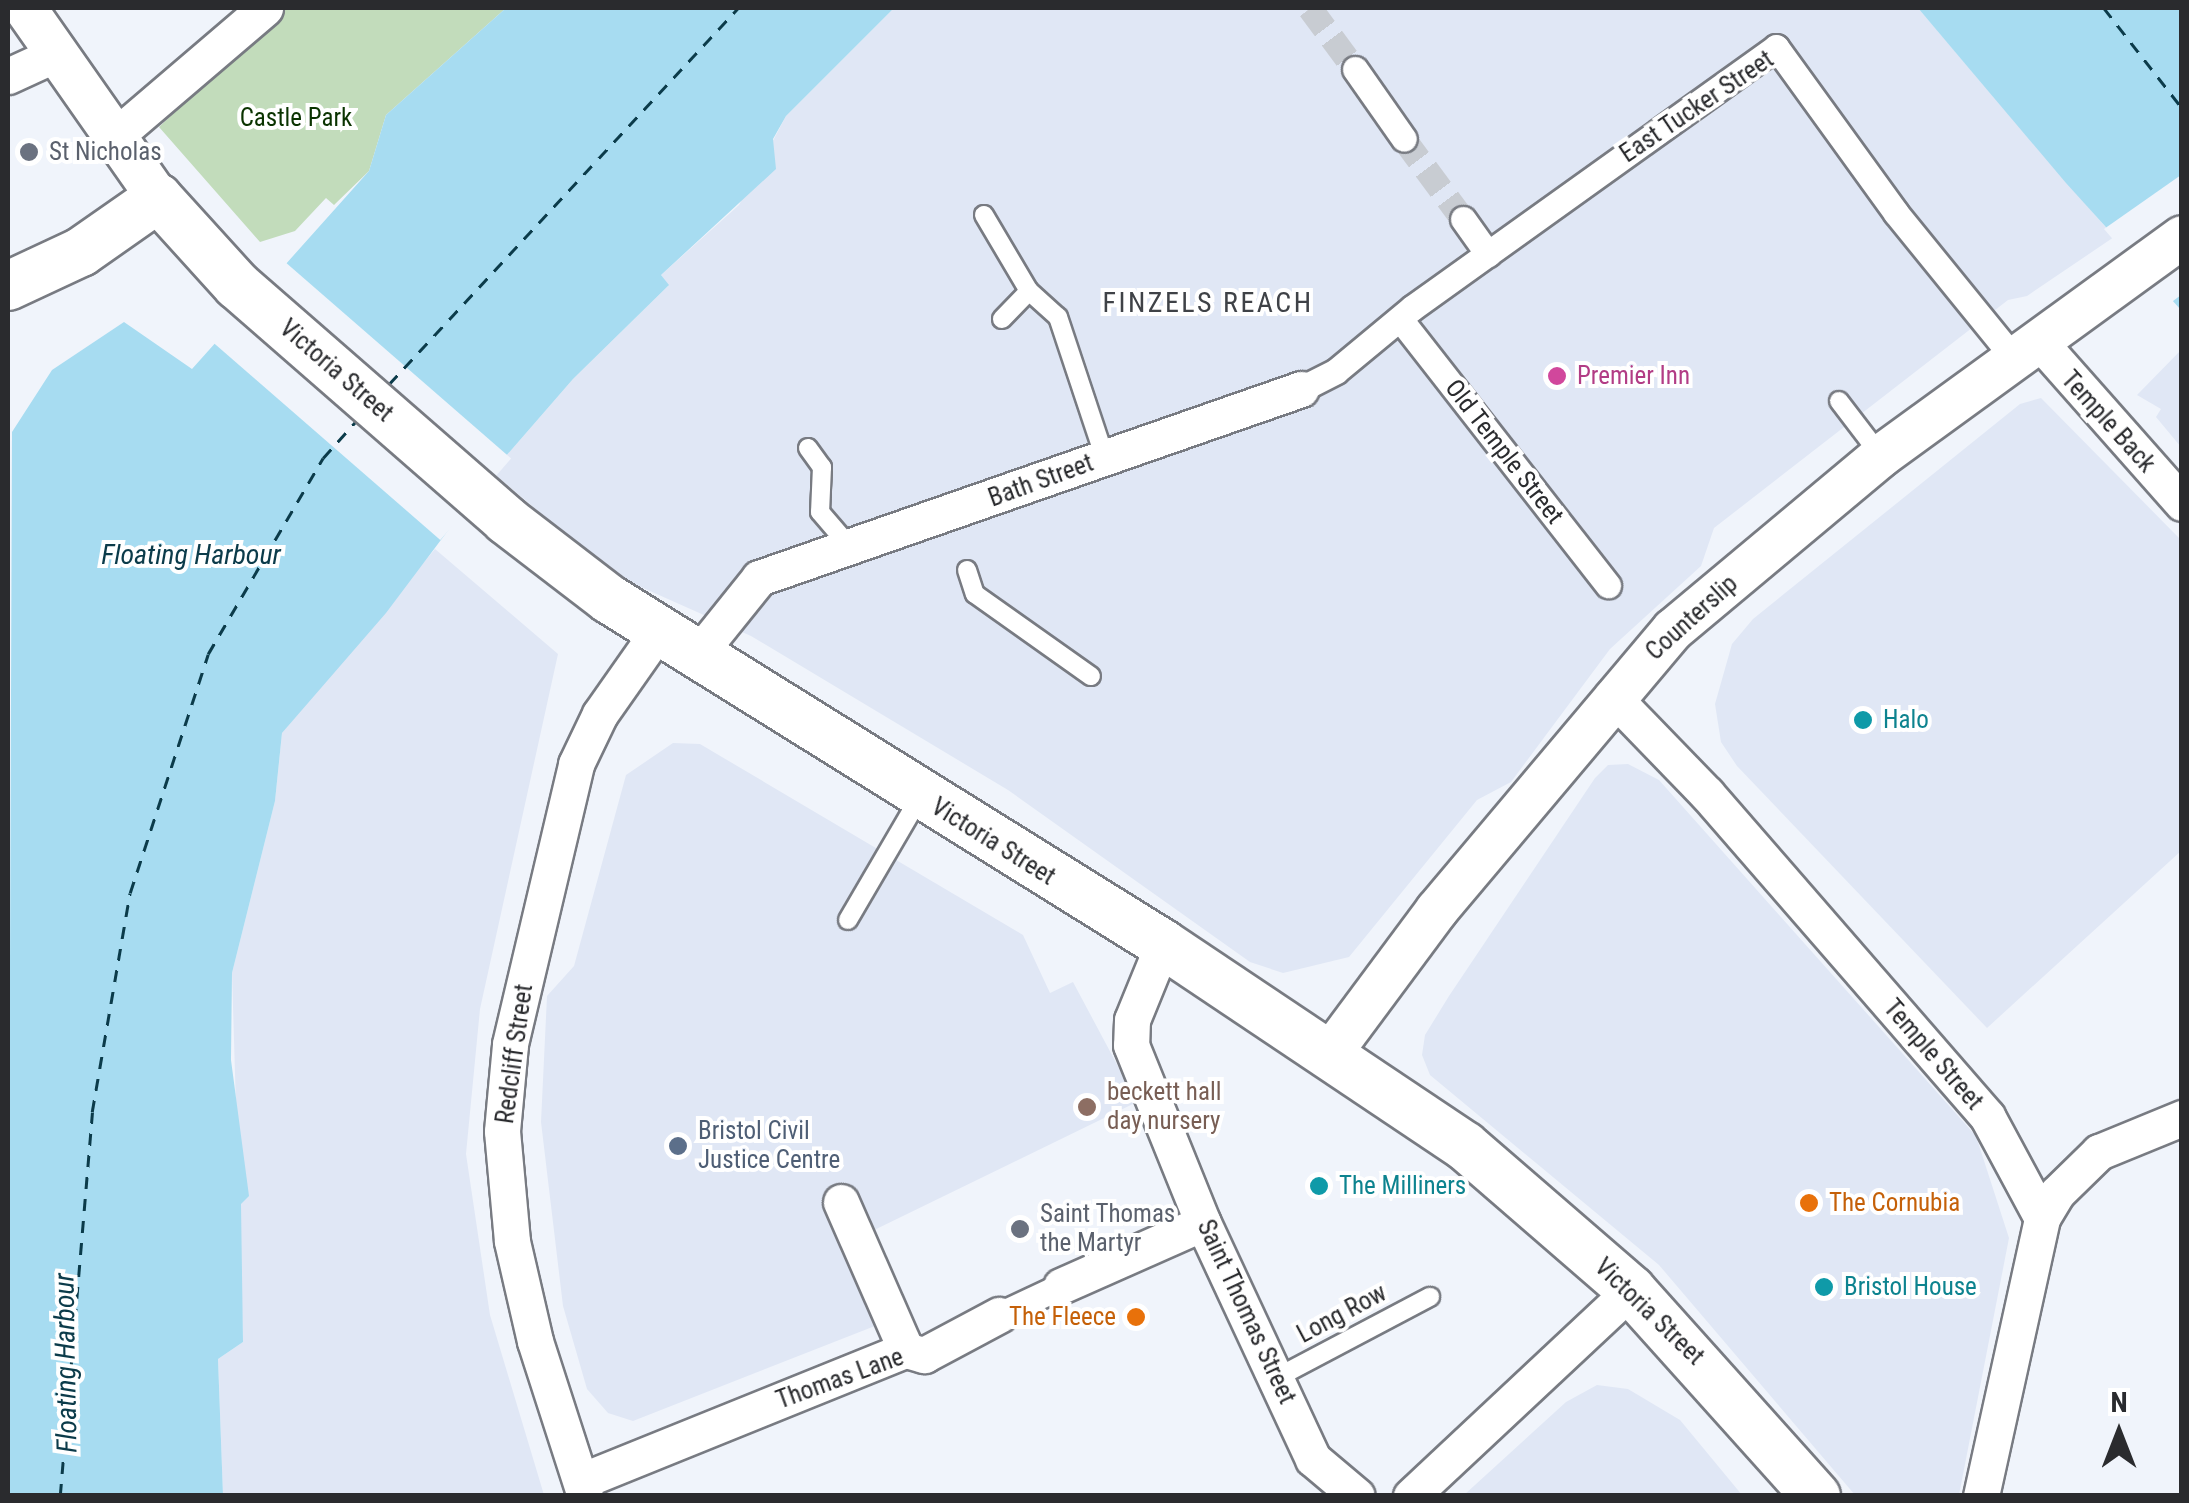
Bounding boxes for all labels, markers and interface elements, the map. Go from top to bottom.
street label: East Tucker Street [1614,44,1780,170]
park label: Castle Park [240,103,352,133]
place label: St Nicholas [49,137,162,167]
marker: St Nicholas [18,141,40,163]
district label: FINZELS REACH [1102,286,1314,320]
street label: Victoria Street [273,314,399,428]
place label: Premier Inn [1577,361,1690,391]
marker: Premier Inn [1546,365,1568,387]
street label: Temple Back [2055,365,2161,479]
street label: Old Temple Street [1438,374,1570,530]
street label: Bath Street [984,448,1098,514]
water label: Floating Harbour [101,538,281,572]
street label: Counterslip [1640,569,1744,667]
place label: Halo [1883,705,1929,735]
marker: Halo [1852,709,1874,731]
street label: Victoria Street [925,792,1061,892]
street label: Redcliff Street [490,982,540,1126]
street label: Temple Street [1877,994,1989,1116]
place label: beckett hall day nursery [1107,1078,1221,1137]
marker: beckett hall day nursery [1076,1096,1098,1118]
place label: Bristol Civil Justice Centre [698,1117,840,1176]
marker: Bristol Civil Justice Centre [667,1135,689,1157]
place label: The Milliners [1339,1171,1466,1201]
marker: The Milliners [1308,1175,1330,1197]
place label: The Cornubia [1829,1188,1960,1218]
marker: The Cornubia [1798,1192,1820,1214]
place label: Saint Thomas the Martyr [1040,1200,1176,1259]
street label: Saint Thomas Street [1190,1215,1302,1409]
marker: Saint Thomas the Martyr [1009,1218,1031,1240]
street label: Victoria Street [1588,1252,1710,1372]
place label: Bristol House [1844,1272,1977,1302]
water label: Floating Harbour [48,1273,84,1453]
marker: Bristol House [1813,1276,1835,1298]
street label: Long Row [1292,1278,1392,1350]
place label: The Fleece [1009,1302,1116,1332]
marker: The Fleece [1125,1306,1147,1328]
street label: Thomas Lane [772,1342,908,1416]
north arrow [2069,1383,2169,1483]
text: N [2110,1386,2128,1419]

